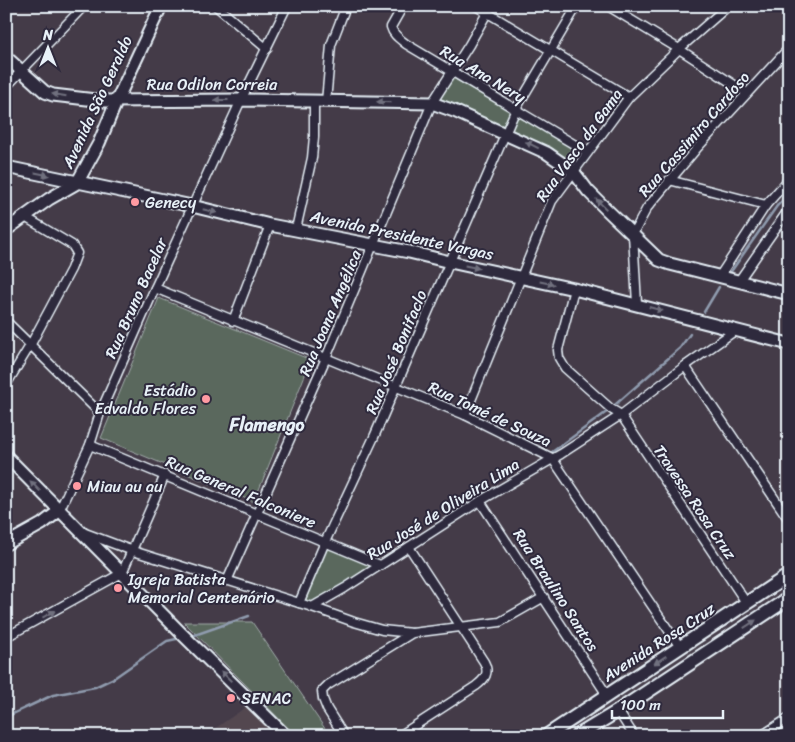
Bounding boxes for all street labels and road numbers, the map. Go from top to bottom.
street label: Avenida São Geraldo [53,31,141,174]
street label: Rua Ana Nery [434,37,532,112]
street label: Rua Cassimiro Cardoso [631,64,757,204]
street label: Rua Odilon Correia [147,70,278,99]
street label: Rua Vasco da Gama [528,82,630,208]
street label: Avenida Presidente Vargas [307,201,497,269]
street label: Rua Bruno Bacelar [96,231,176,363]
street label: Rua Joana Angélica [290,244,370,381]
street label: Rua José Bonifaclo [357,285,435,419]
street label: Rua Tomé de Souza [423,373,557,455]
street label: Travessa Rosa Cruz [646,438,745,566]
street label: Rua General Falconiere [161,447,321,537]
street label: Rua José de Oliveira Lima [361,450,525,568]
street label: Rua Braulino Santos [505,523,607,658]
street label: Avenida Rosa Cruz [596,594,722,690]

